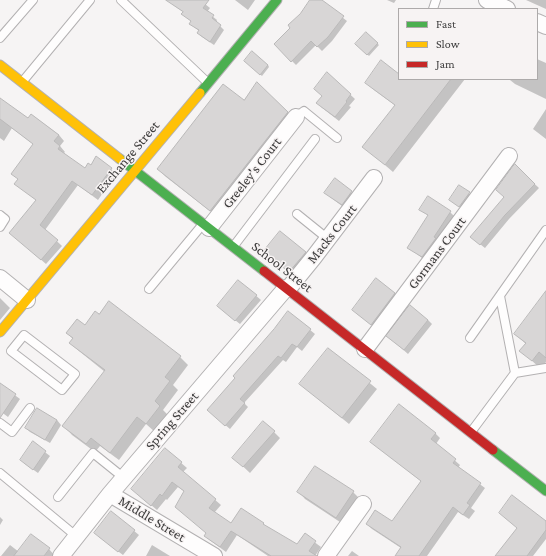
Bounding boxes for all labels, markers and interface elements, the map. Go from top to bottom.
legend [398,8,538,80]
text: Fast [436,17,456,31]
text: Slow [436,37,460,51]
text: Jam [436,57,455,71]
street label: Exchange Street [93,117,163,197]
street label: Greeley's Court [219,134,285,212]
street label: Macks Court [304,201,360,267]
street label: Gormans Court [404,213,470,293]
street label: School Street [248,238,316,296]
street label: Spring Street [142,388,202,454]
street label: Middle Street [115,492,189,546]

